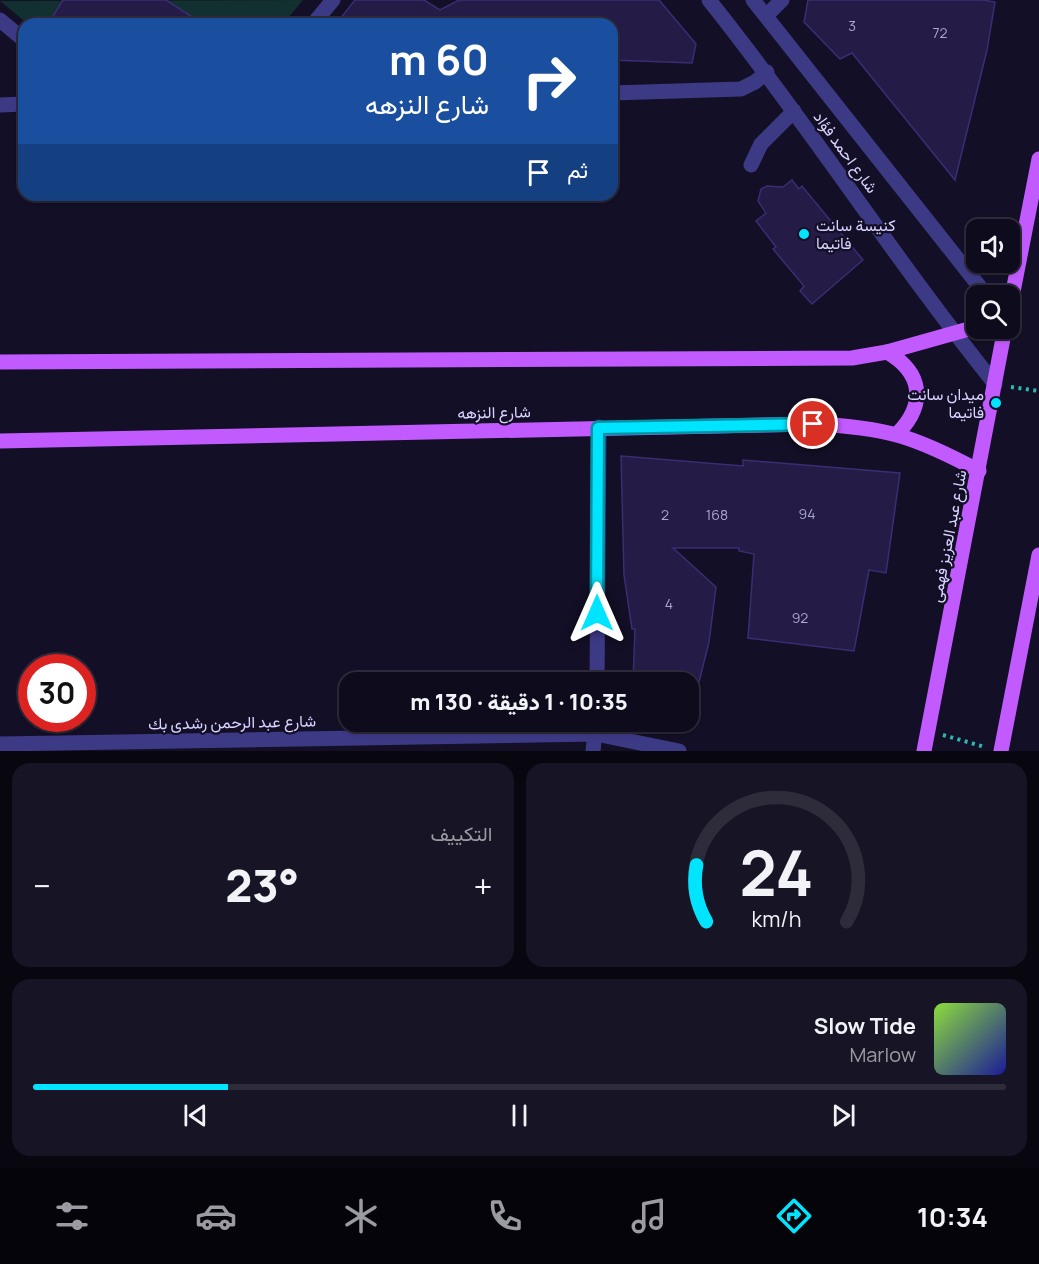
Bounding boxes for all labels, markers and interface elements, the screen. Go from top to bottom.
house number: 3 [848,16,856,35]
house number: 72 [932,23,948,42]
text: 60 m [389,30,489,88]
icon: right [510,42,588,120]
text: شارع النزهه [365,85,489,122]
street label: شارع احمد فؤاد [808,106,883,198]
text: ثم [567,155,588,185]
icon: arrive [522,156,555,189]
place label: كنيسة سانت فاتيما [816,214,896,254]
map controls [966,219,1020,339]
button: sound [966,219,1020,273]
marker: كنيسة سانت فاتيما [797,227,811,241]
button: search [966,285,1020,339]
place label: ميدان سانت فاتيما [907,383,984,423]
marker: ميدان سانت فاتيما [989,396,1003,410]
pin [787,398,838,449]
street label: شارع النزهه [457,400,531,425]
icon: arrive [796,407,829,440]
street label: شارع عبد العزيز فهمى [924,468,973,604]
house number: 94 [799,504,815,523]
house number: 2 [661,505,669,524]
house number: 168 [706,505,728,524]
position arrow [565,581,629,645]
house number: 4 [665,594,673,613]
house number: 92 [792,608,808,627]
speed limit sign: 30 [18,654,96,732]
text: 10:35 · 1 دقيقة · 130 m [410,687,628,717]
street label: شارع عبد الرحمن رشدى بك [148,710,316,735]
text: التكييف [430,820,493,847]
text: 24 [739,829,813,915]
text: 23° [225,854,299,916]
text: − [33,863,51,908]
text: + [473,863,492,908]
text: km/h [751,904,801,933]
text: Slow Tide [814,1011,916,1041]
text: Marlow [849,1041,916,1068]
icon: previous [179,1099,212,1132]
icon: pause [503,1099,536,1132]
icon: next [827,1099,860,1132]
icon: filters [51,1195,93,1237]
icon: car [195,1195,237,1237]
icon: climate [340,1195,382,1237]
icon: phone [484,1195,526,1237]
icon: music [628,1195,670,1237]
icon: directions [773,1195,815,1237]
text: 10:34 [917,1198,988,1235]

